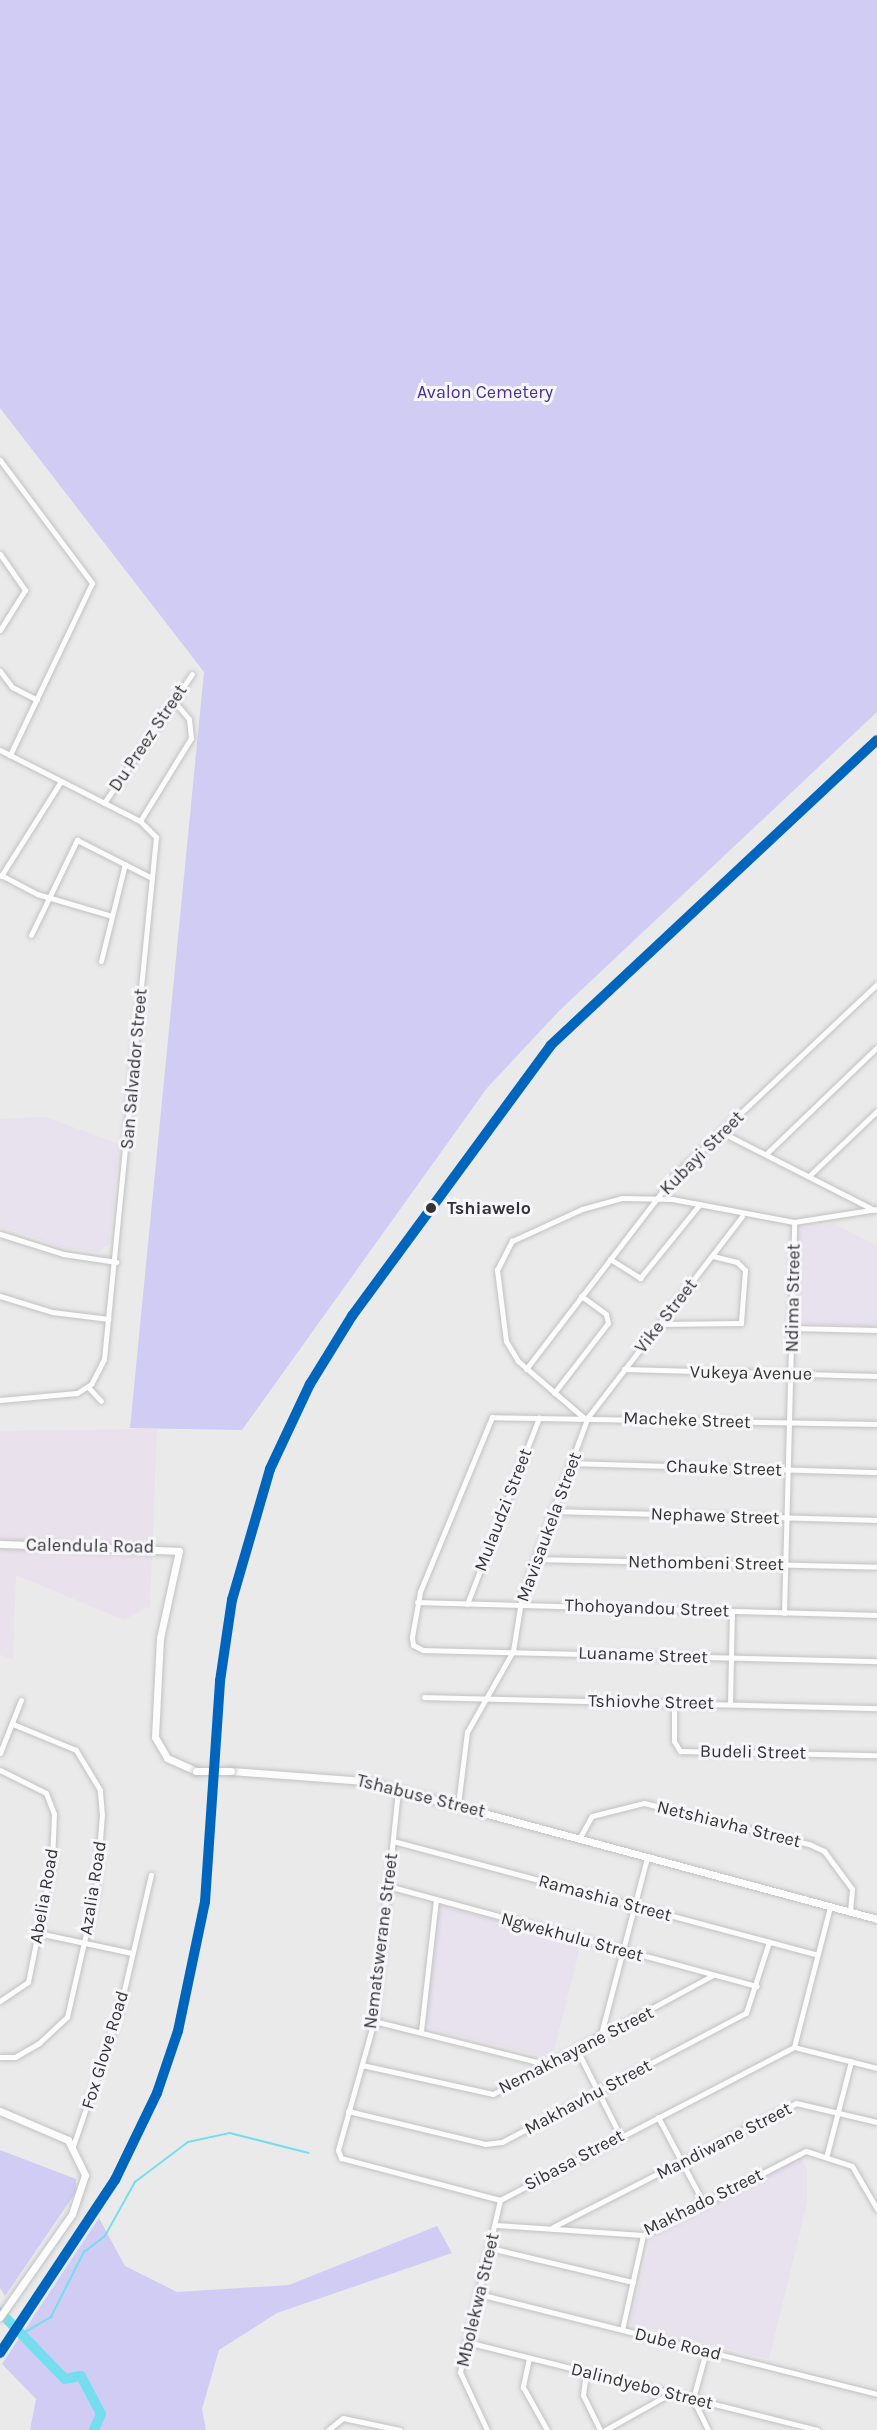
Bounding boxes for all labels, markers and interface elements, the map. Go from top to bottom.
park label: Avalon Cemetery [417,381,553,403]
street label: Du Preez Street [104,680,192,796]
street label: San Salvador Street [116,988,152,1150]
street label: Kubayi Street [656,1107,748,1199]
marker: Tshiawelo [420,1197,442,1219]
place label: Tshiawelo [447,1197,531,1219]
street label: Ndima Street [781,1243,805,1353]
street label: Vike Street [630,1274,702,1358]
street label: Vukeya Avenue [690,1361,812,1385]
street label: Macheke Street [623,1407,751,1433]
street label: Mulaudzi Street [470,1445,536,1575]
street label: Mavisaukela Street [512,1449,586,1605]
street label: Chauke Street [666,1455,782,1481]
street label: Nephawe Street [650,1503,780,1529]
street label: Calendula Road [26,1534,154,1558]
street label: Nethombeni Street [628,1551,784,1575]
street label: Thohoyandou Street [564,1594,730,1622]
street label: Luaname Street [578,1642,708,1668]
street label: Tshiovhe Street [588,1690,714,1714]
street label: Budeli Street [700,1740,806,1764]
street label: Tshabuse Street [355,1770,487,1822]
street label: Netshiavha Street [655,1796,803,1852]
street label: Azalia Road [75,1839,111,1937]
street label: Abelia Road [25,1847,63,1945]
street label: Nematswerane Street [359,1852,403,2030]
street label: Ramashia Street [536,1870,674,1926]
street label: Ngwekhulu Street [499,1908,645,1966]
street label: Fox Glove Road [77,1988,133,2112]
street label: Nemakhayane Street [495,2001,657,2099]
street label: Makhavhu Street [521,2054,655,2140]
street label: Mandiwane Street [653,2098,795,2184]
street label: Sibasa Street [520,2125,628,2195]
street label: Makhado Street [640,2164,766,2240]
street label: Mbolekwa Street [452,2231,504,2369]
street label: Dube Road [633,2323,723,2365]
street label: Dalindyebo Street [569,2358,715,2414]

